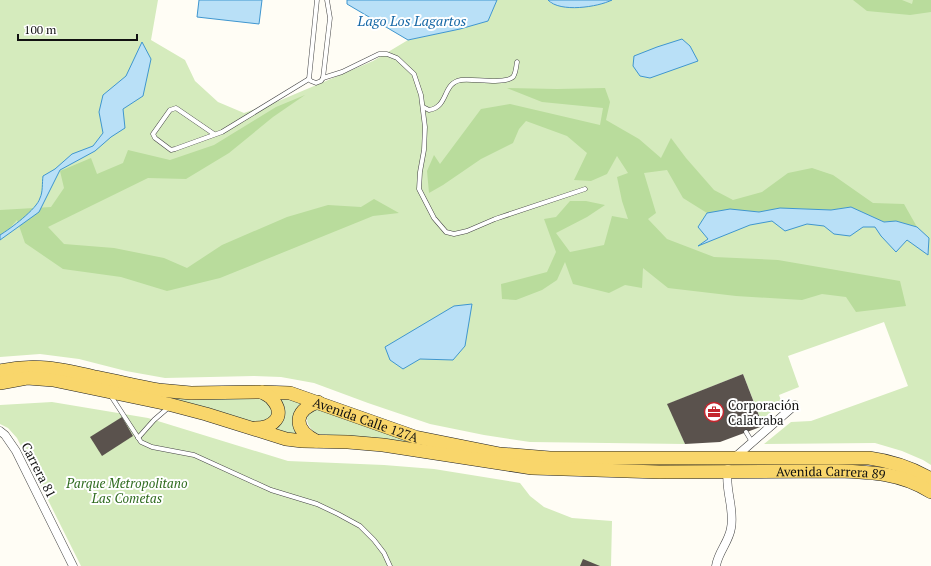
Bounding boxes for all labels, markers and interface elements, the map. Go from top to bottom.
water label: Lago Los Lagartos [357,11,467,30]
scale bar [18,16,137,42]
text: 100 m [24,22,57,37]
street label: Avenida Calle 127A [310,393,421,447]
place label: Corporación Calatraba [728,396,800,429]
office icon: Corporación Calatraba [703,401,725,423]
street label: Carrera 81 [17,439,61,501]
street label: Avenida Carrera 89 [776,462,887,484]
park label: Parque Metropolitano Las Cometas [65,474,188,507]

